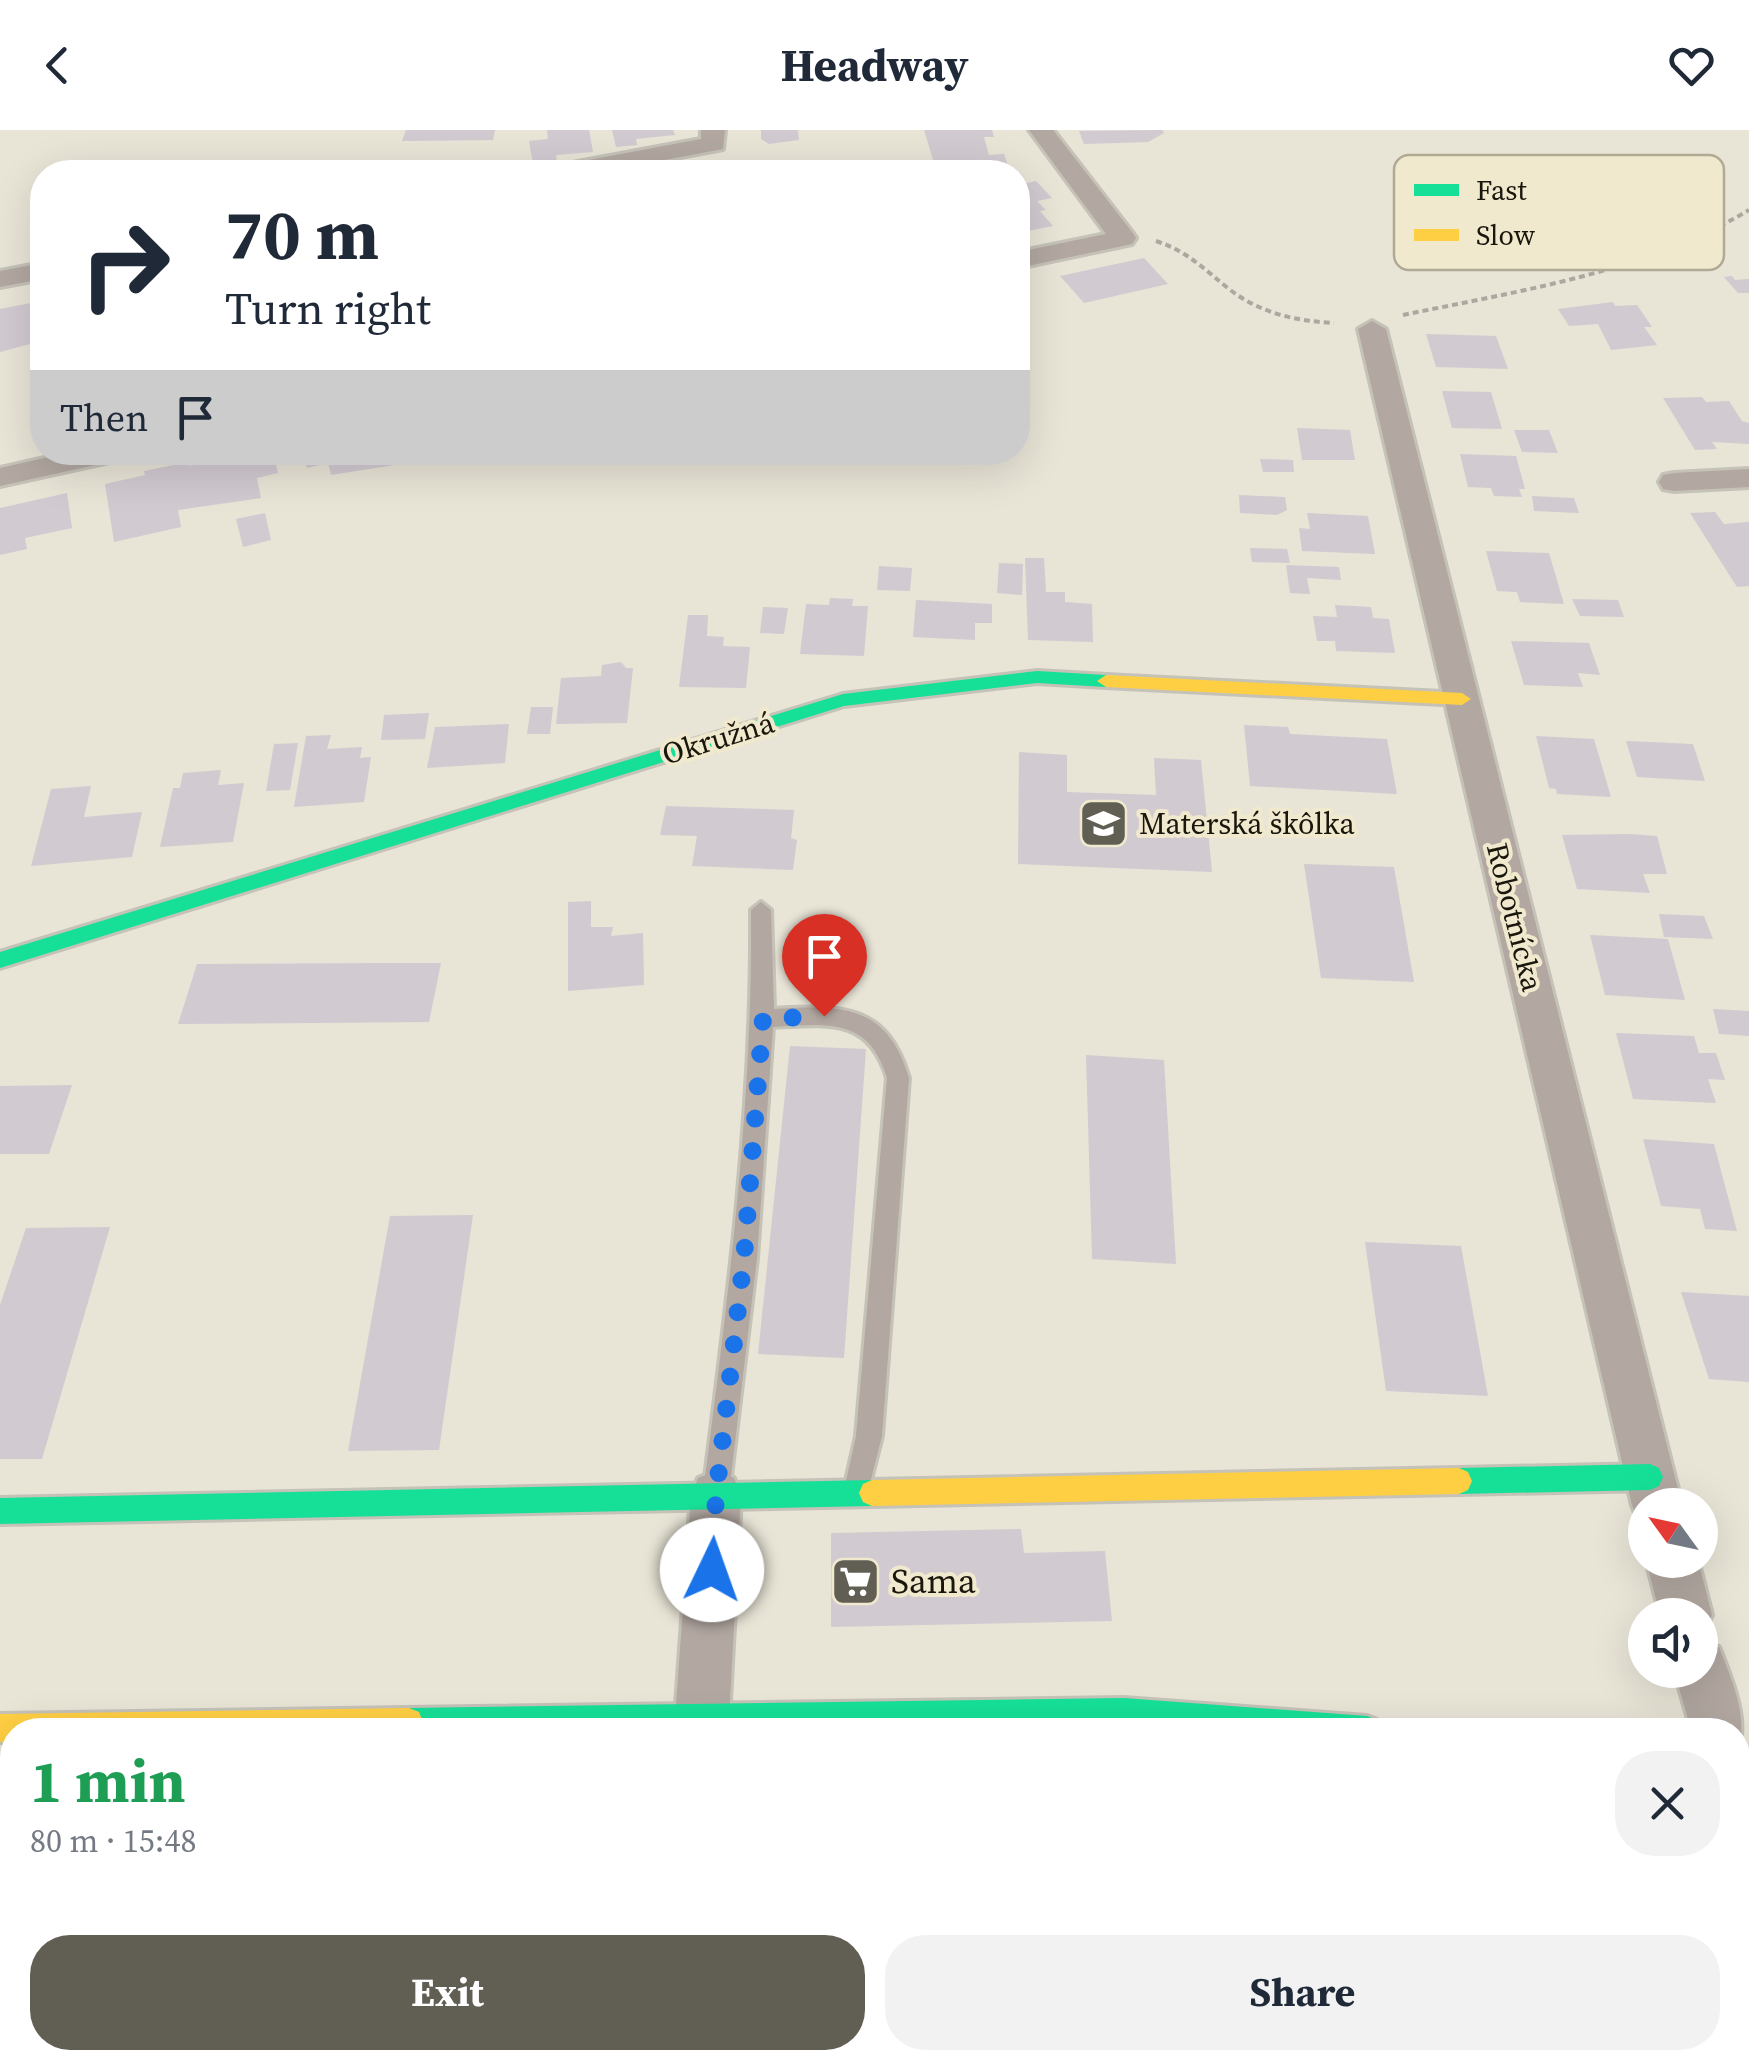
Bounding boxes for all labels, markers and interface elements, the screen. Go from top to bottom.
text: Headway [780,34,969,96]
icon: back [30,38,85,93]
icon: heart [1664,38,1719,93]
legend [1394,155,1724,270]
text: Fast [1476,171,1527,209]
text: 70 m [225,186,379,282]
icon: right [60,200,190,330]
text: Slow [1476,216,1536,254]
text: Turn right [225,277,431,339]
icon: arrive [168,390,223,445]
text: Then [60,392,148,444]
street label: Okružná [657,701,780,774]
school or university icon: Materská škôlka [1078,797,1130,849]
place label: Materská škôlka [1139,803,1356,844]
street label: Robotnícka [1477,838,1553,996]
pin [782,914,867,1017]
icon: arrive [797,929,852,984]
north arrow [1628,1488,1718,1578]
map controls [1628,1488,1718,1688]
position arrow [660,1518,764,1622]
supermarket icon: Sama [830,1555,882,1607]
place label: Sama [891,1557,976,1605]
button: sound [1628,1598,1718,1688]
text: 1 min [30,1740,186,1822]
button: close [1615,1751,1720,1856]
text: 80 m · 15:48 [30,1819,196,1863]
button: Exit [30,1935,865,2050]
button: Share [885,1935,1720,2050]

